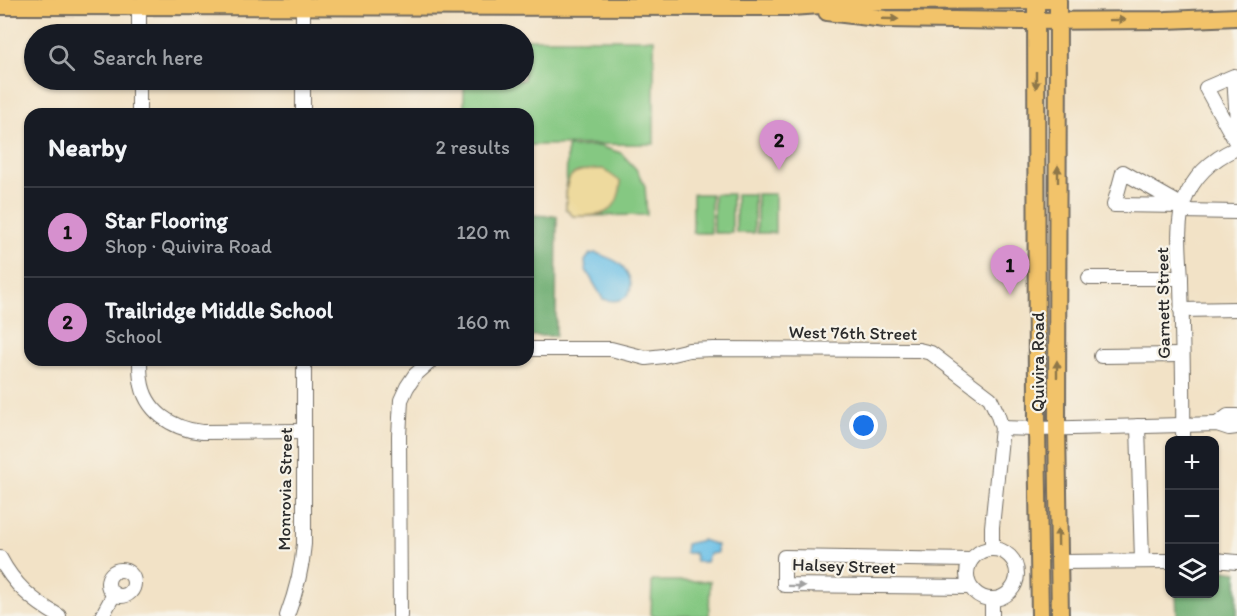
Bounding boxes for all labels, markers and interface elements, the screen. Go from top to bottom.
one-way arrow [881,15,900,24]
one-way arrow [1107,16,1126,25]
search box [24,24,534,90]
icon: search [45,41,78,74]
text: Search here [93,44,203,71]
one-way arrow [1031,70,1041,89]
pin: 2 [760,120,798,170]
text: Nearby [48,131,127,163]
text: 2 results [436,135,510,159]
one-way arrow [1053,164,1063,183]
text: Star Flooring [105,207,228,234]
text: 1 [63,220,72,244]
text: 120 m [457,220,510,244]
text: Shop · Quivira Road [105,234,272,258]
pin: 1 [990,246,1030,295]
street label: Garnett Street [1151,247,1175,359]
text: Trailridge Middle School [105,297,333,324]
text: 2 [62,310,73,334]
text: 160 m [457,310,510,334]
street label: Quivira Road [1027,312,1049,412]
street label: West 76th Street [788,321,918,345]
text: School [105,324,162,348]
one-way arrow [1052,359,1062,378]
your location [849,411,878,440]
street label: Monrovia Street [273,427,297,551]
map controls [1165,436,1219,598]
button: + [1165,436,1219,490]
button: − [1165,490,1219,544]
one-way arrow [1054,527,1063,546]
button: layers [1165,544,1219,598]
street label: Halsey Street [792,553,896,579]
one-way arrow [786,581,805,590]

